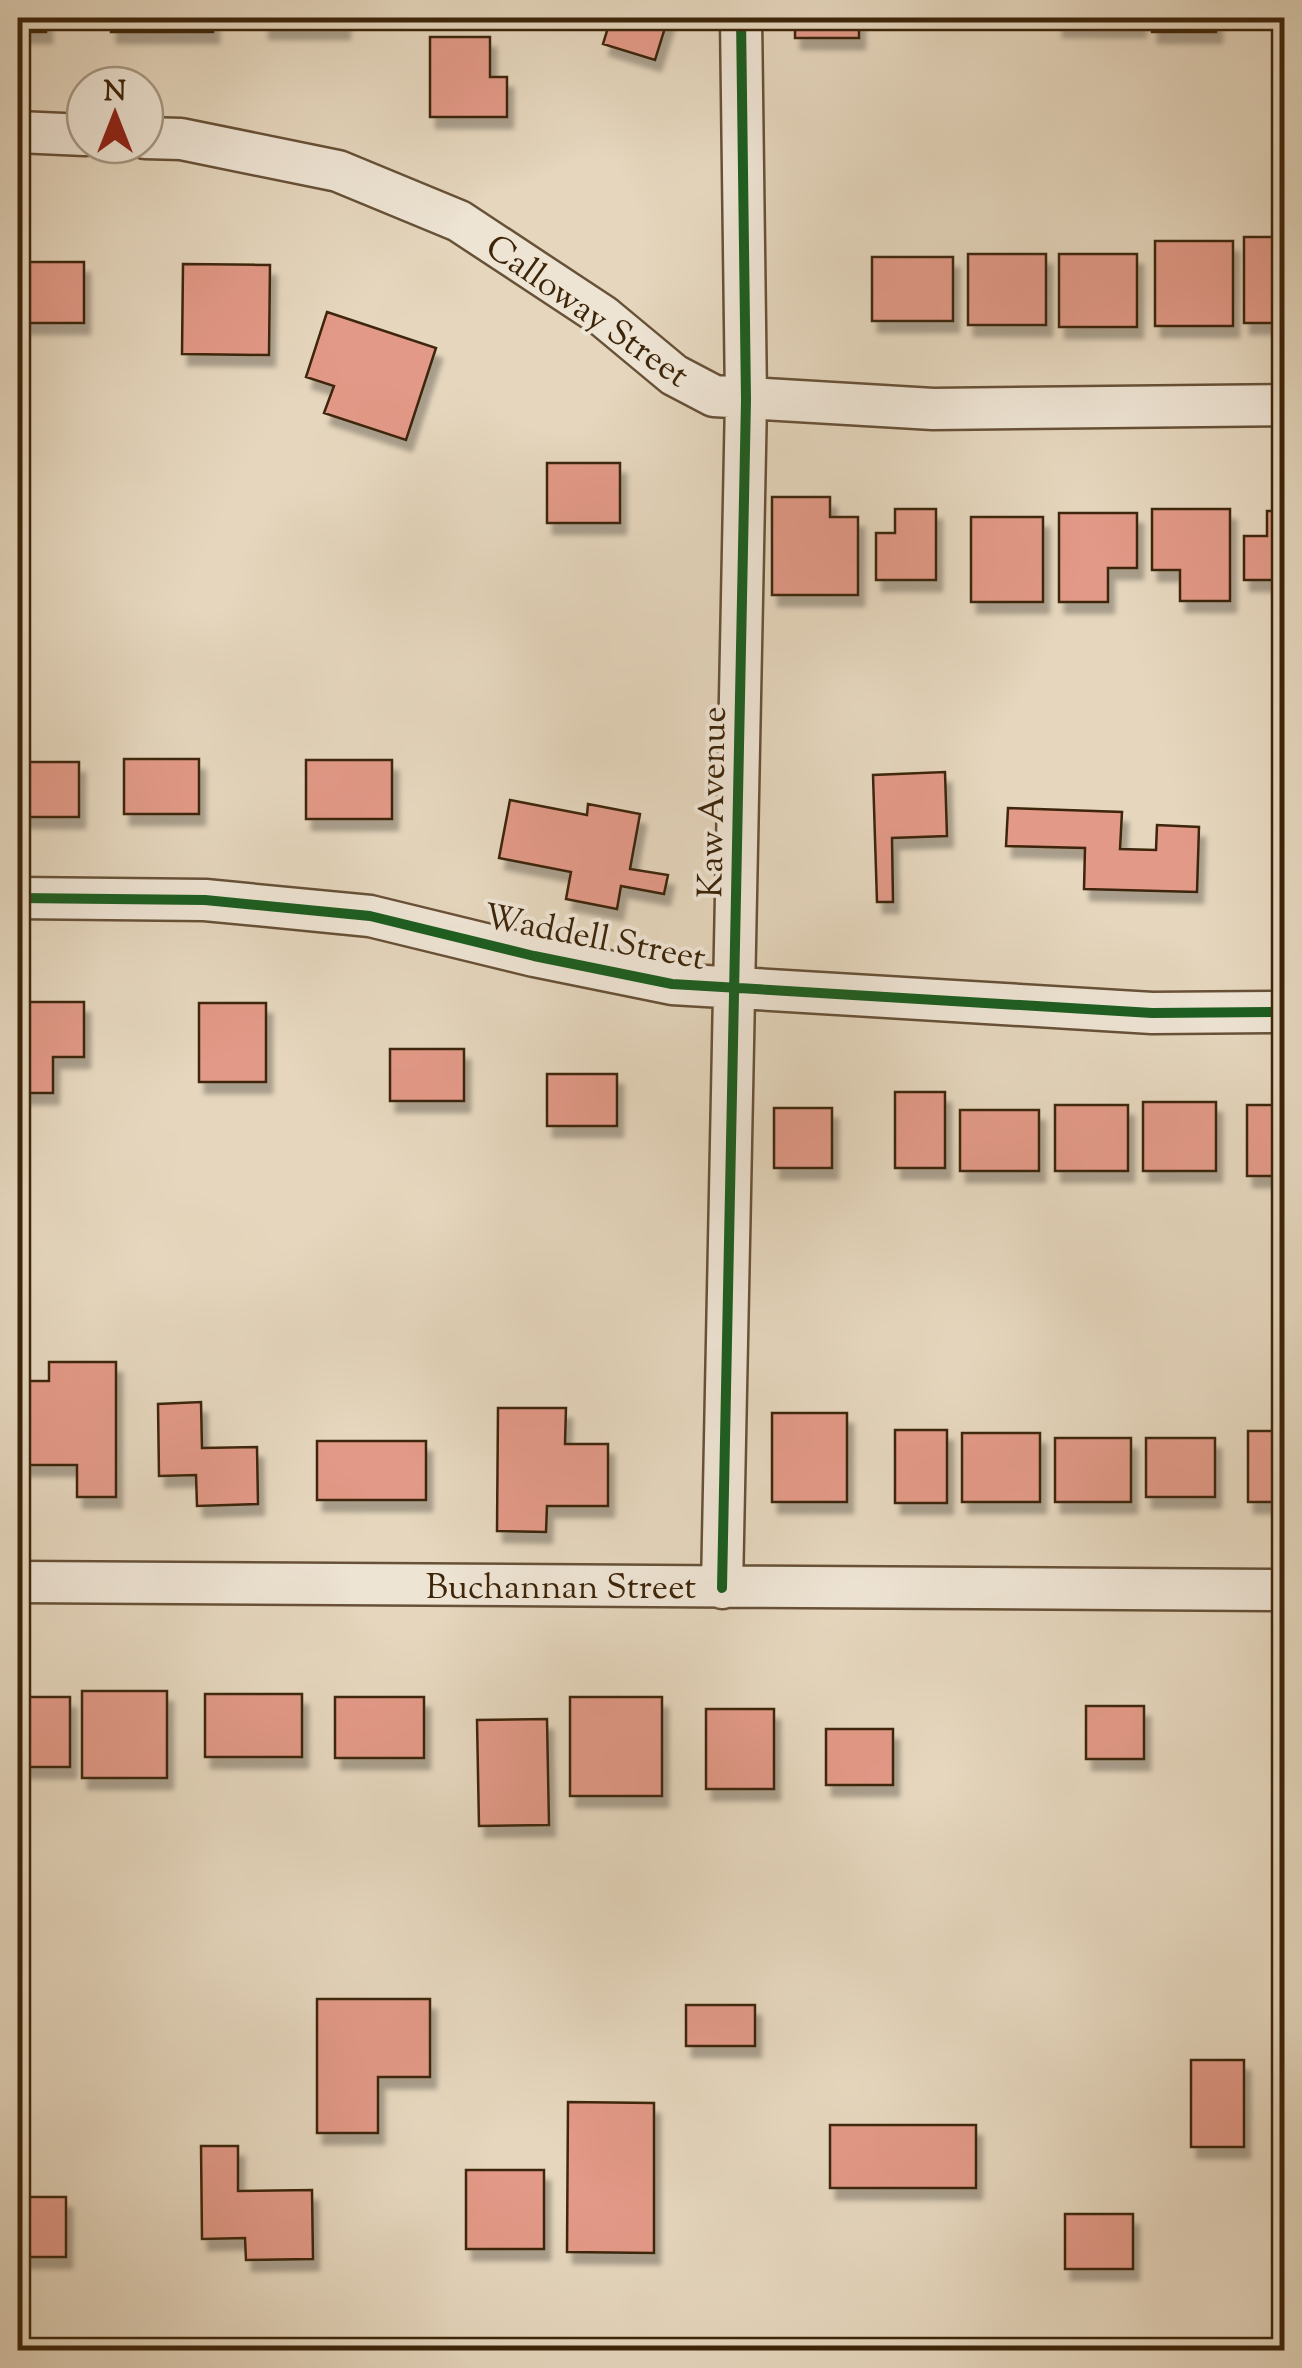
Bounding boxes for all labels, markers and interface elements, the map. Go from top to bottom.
north arrow [65,65,165,165]
text: N [104,73,126,113]
street label: Calloway Street [474,224,698,402]
street label: Kaw Avenue [687,706,742,898]
street label: Waddell Street [479,893,710,986]
street label: Buchannan Street [426,1564,696,1615]

